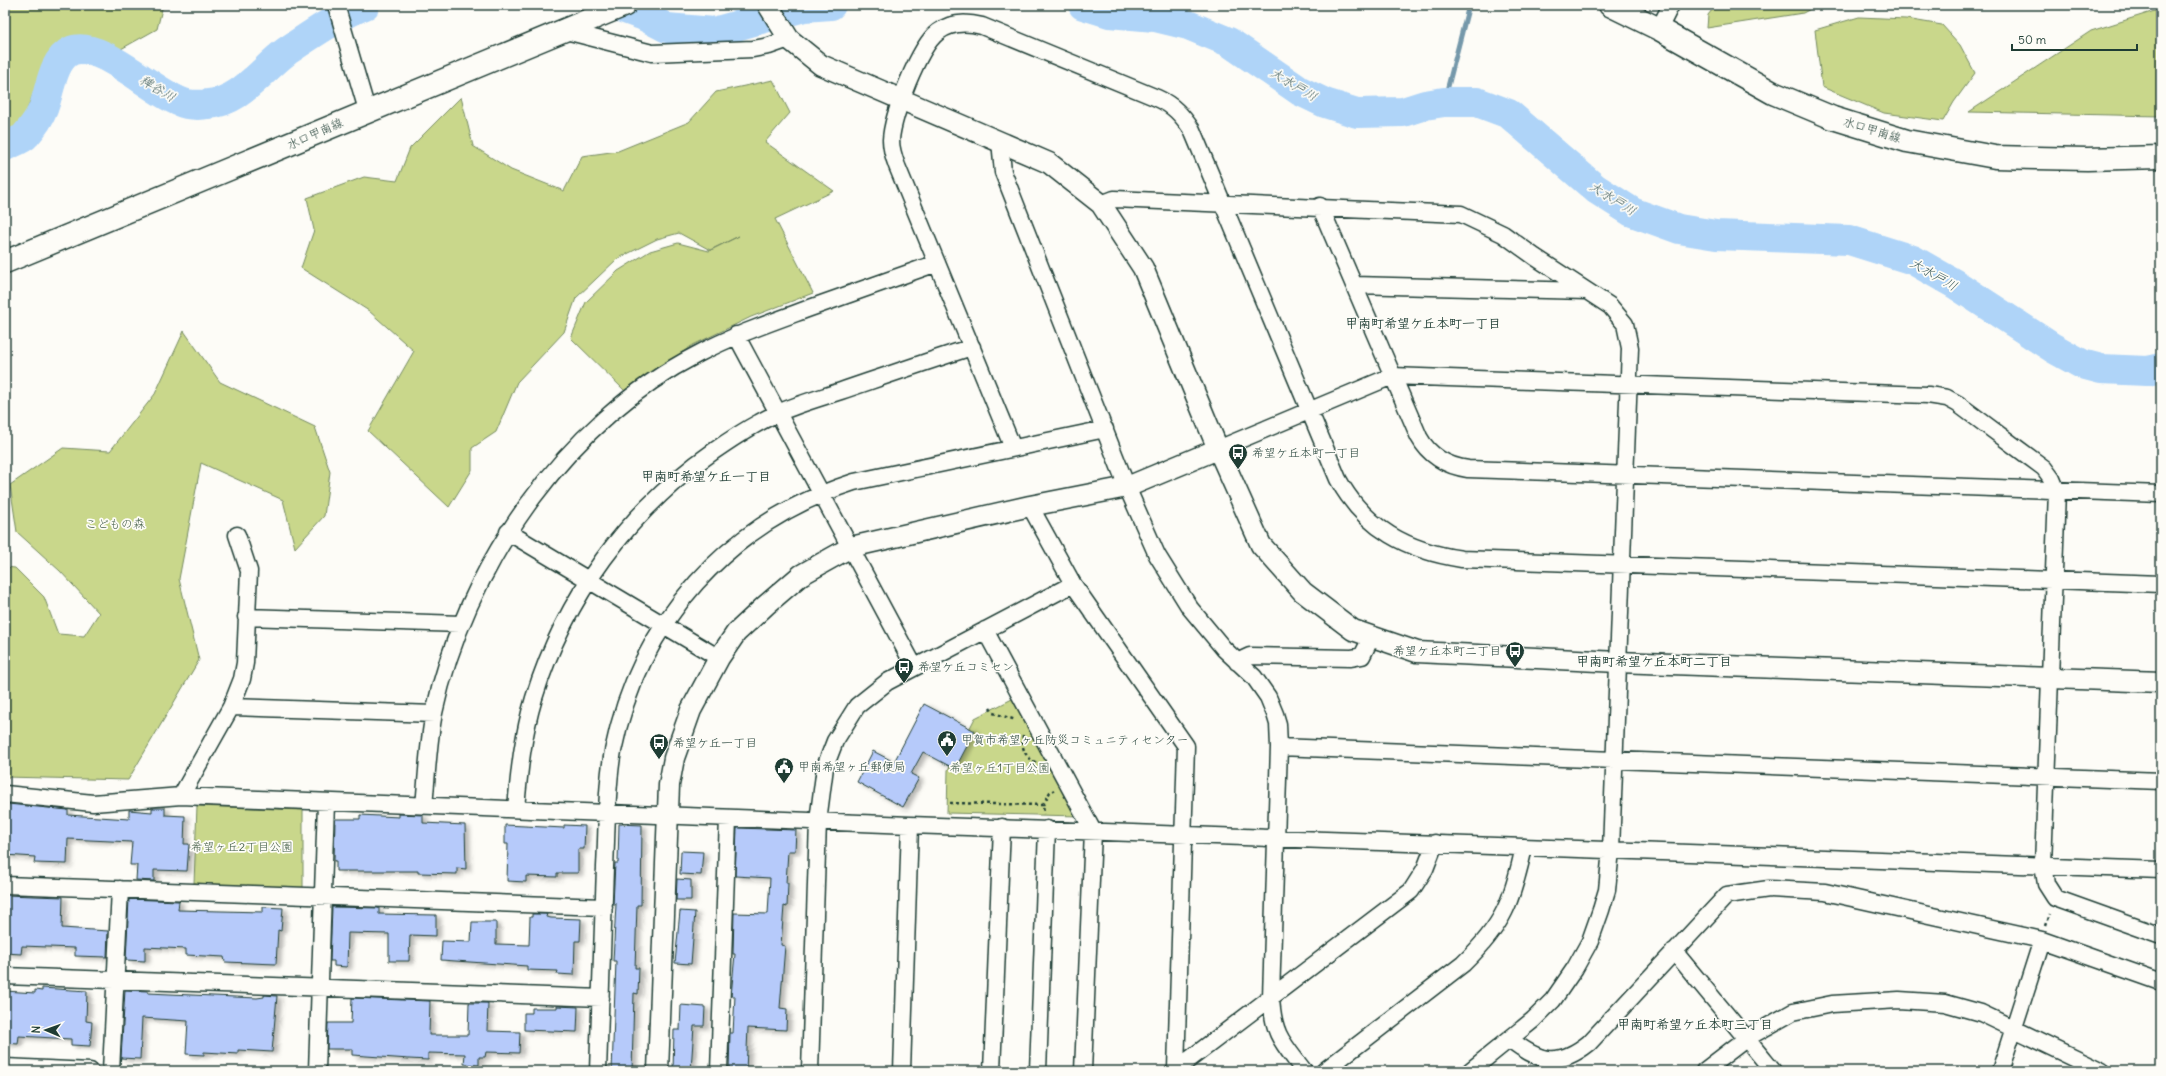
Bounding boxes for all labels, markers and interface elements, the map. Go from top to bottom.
scale bar [2012,26,2137,52]
text: 50 m [2018,32,2047,47]
water label: 大水戸川 [1267,64,1320,105]
water label: 稗谷川 [137,71,179,106]
street label: 水口甲南線 [284,114,345,153]
street label: 水口甲南線 [1841,114,1903,145]
water label: 大水戸川 [1586,177,1639,219]
water label: 大水戸川 [1907,254,1961,295]
district label: 甲南町希望ケ丘本町一丁目 [1345,315,1501,332]
bus stop icon: 希望ケ丘本町一丁目 [1227,442,1249,470]
place label: 希望ケ丘本町一丁目 [1252,445,1360,460]
district label: 甲南町希望ケ丘一丁目 [641,468,771,485]
park label: こどもの森 [85,516,145,531]
bus stop icon: 希望ケ丘本町二丁目 [1504,640,1526,668]
place label: 希望ケ丘本町二丁目 [1393,643,1501,658]
district label: 甲南町希望ケ丘本町二丁目 [1576,653,1732,670]
bus stop icon: 希望ケ丘コミセン [893,656,915,684]
place label: 希望ケ丘コミセン [918,659,1014,674]
public building icon: 甲賀市希望ヶ丘防災コミュニティセンター [936,729,958,757]
bus stop icon: 希望ケ丘一丁目 [648,732,670,760]
place label: 甲賀市希望ヶ丘防災コミュニティセンター [961,732,1189,747]
place label: 希望ケ丘一丁目 [673,735,757,750]
public building icon: 甲南希望ヶ丘郵便局 [773,756,795,784]
place label: 甲南希望ヶ丘郵便局 [798,759,906,774]
park label: 希望ヶ丘1丁目公園 [950,760,1050,775]
park label: 希望ヶ丘2丁目公園 [191,839,293,854]
north arrow [26,1010,66,1050]
district label: 甲南町希望ケ丘本町三丁目 [1617,1016,1773,1033]
text: N [29,1026,43,1034]

